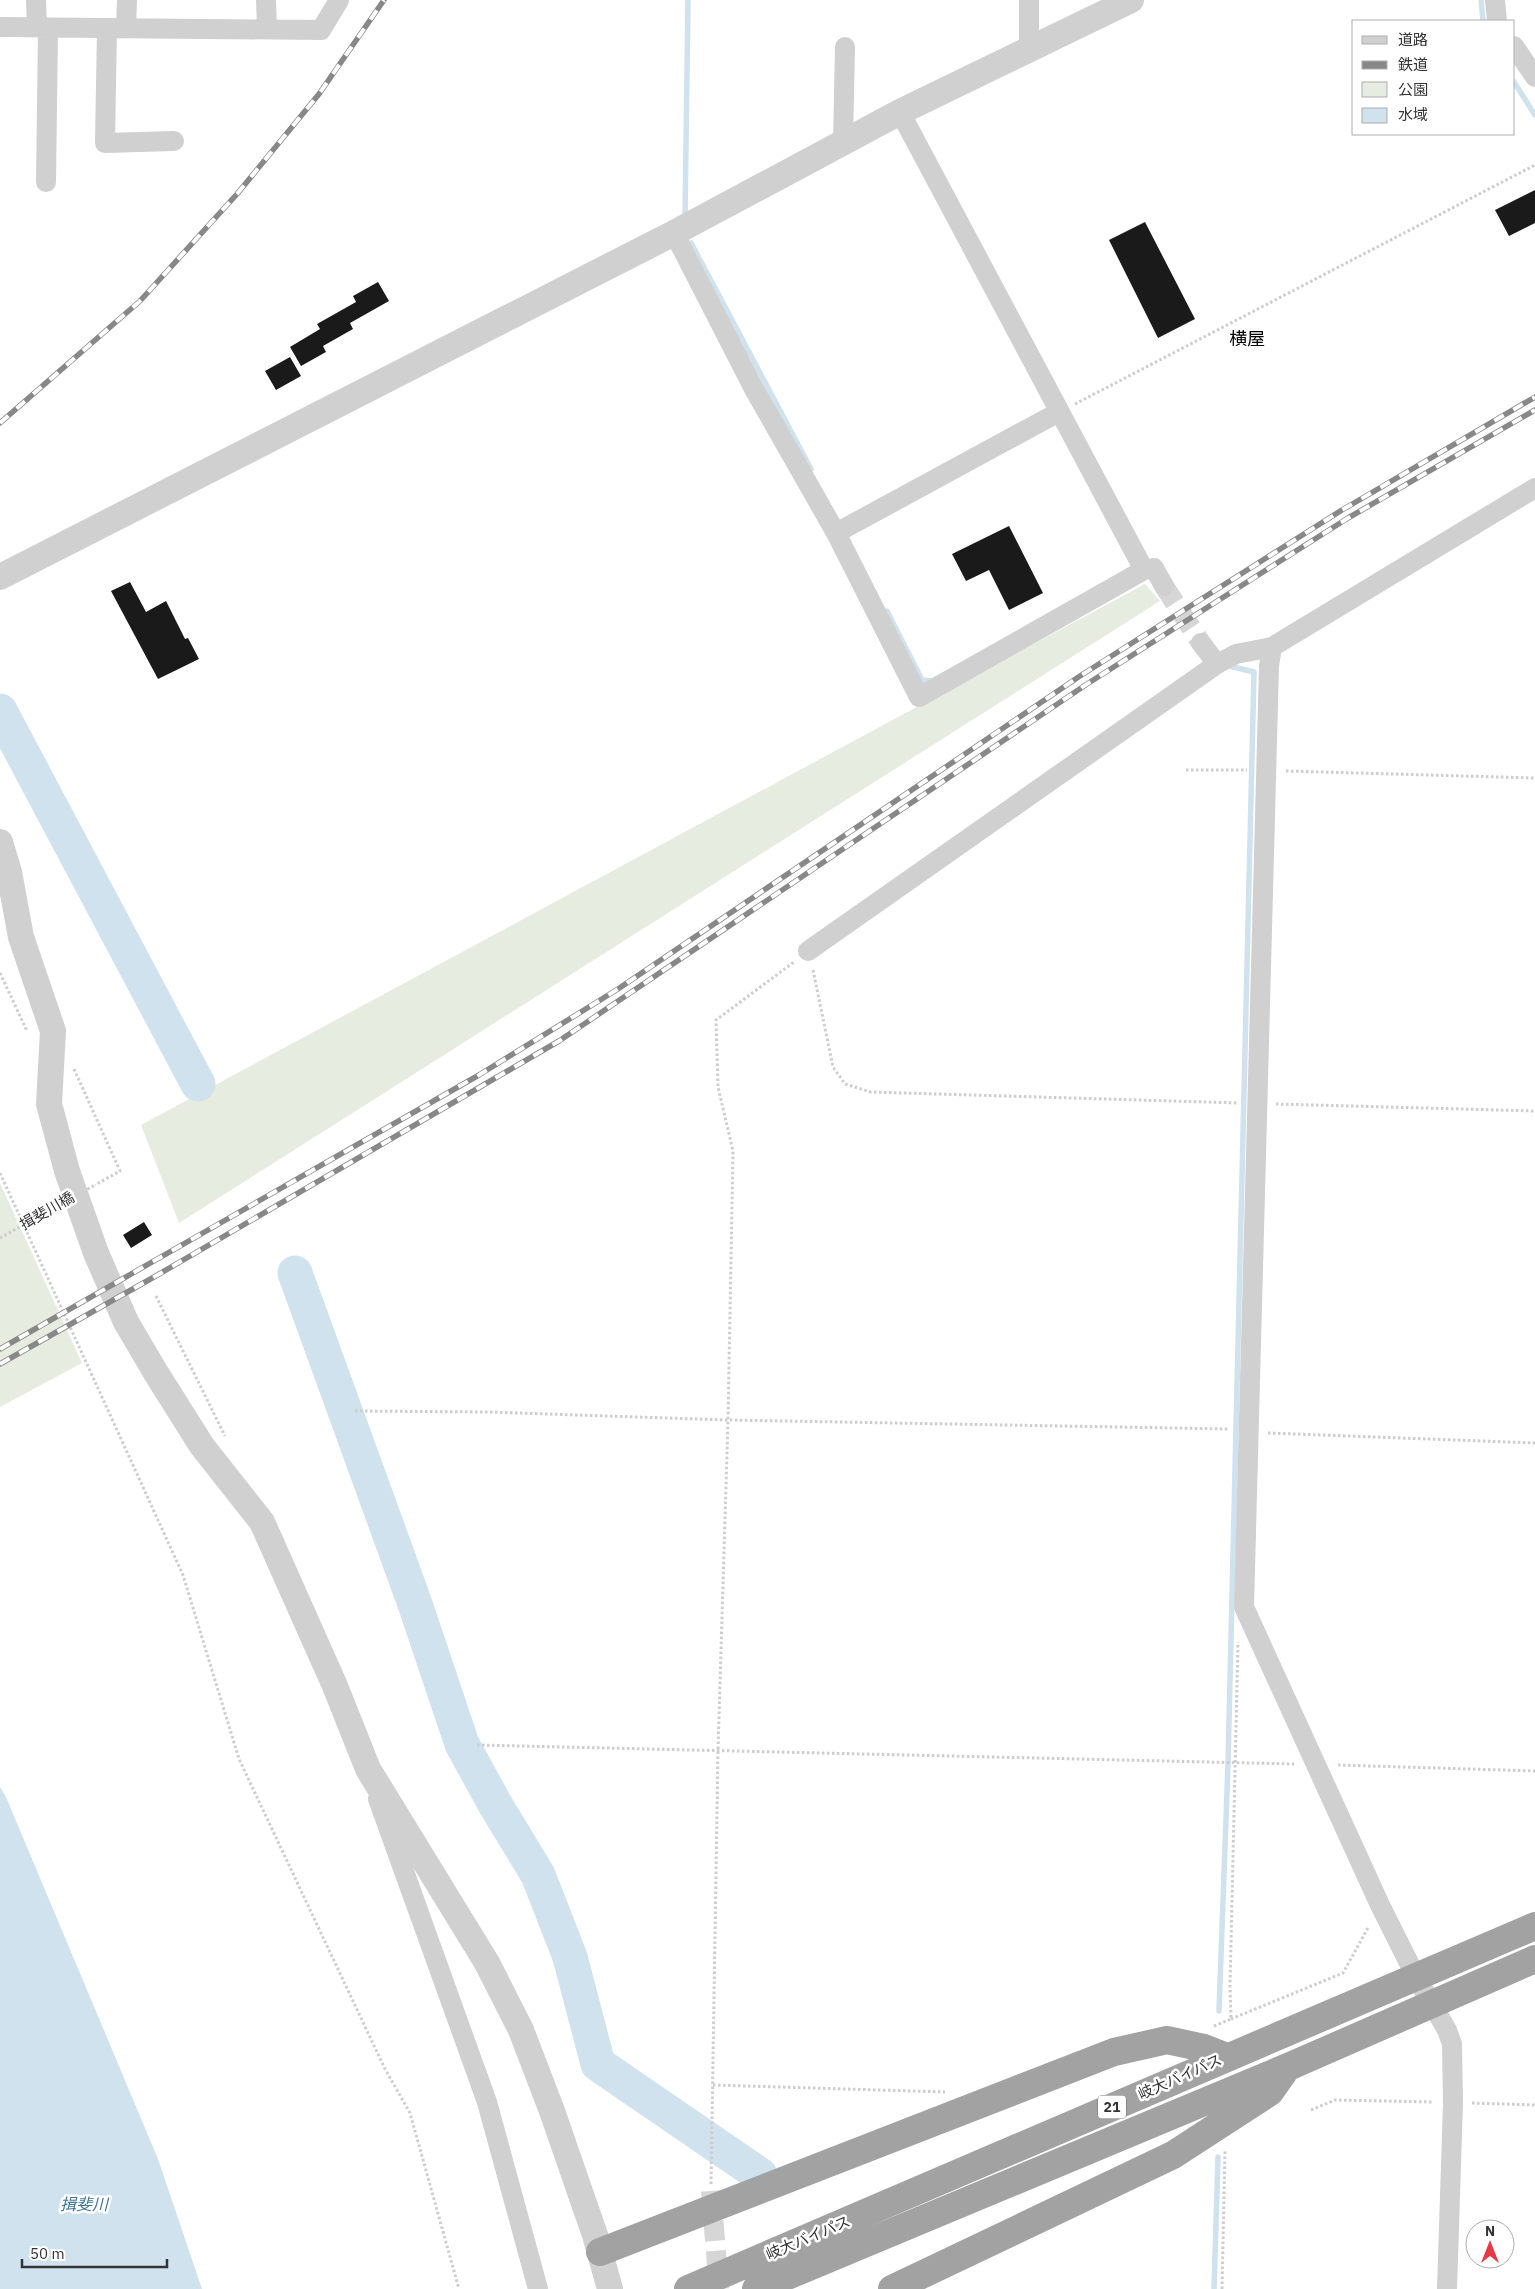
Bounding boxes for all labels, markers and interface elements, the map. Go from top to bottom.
legend [1352,20,1515,135]
text: 道路 [1398,30,1428,49]
text: 鉄道 [1398,55,1428,74]
text: 公園 [1398,80,1428,99]
text: 水域 [1398,105,1428,124]
district label: 横屋 [1229,327,1265,350]
street label: 揖斐川橋 [16,1187,77,1234]
street label: 岐大バイパス [1135,2050,1225,2103]
road number: 21 [1098,2096,1126,2118]
water label: 揖斐川 [60,2194,110,2214]
street label: 岐大バイパス [763,2211,853,2264]
north arrow [1465,2219,1515,2269]
text: N [1485,2222,1495,2240]
scale bar [22,2236,168,2268]
text: 50 m [30,2244,65,2263]

